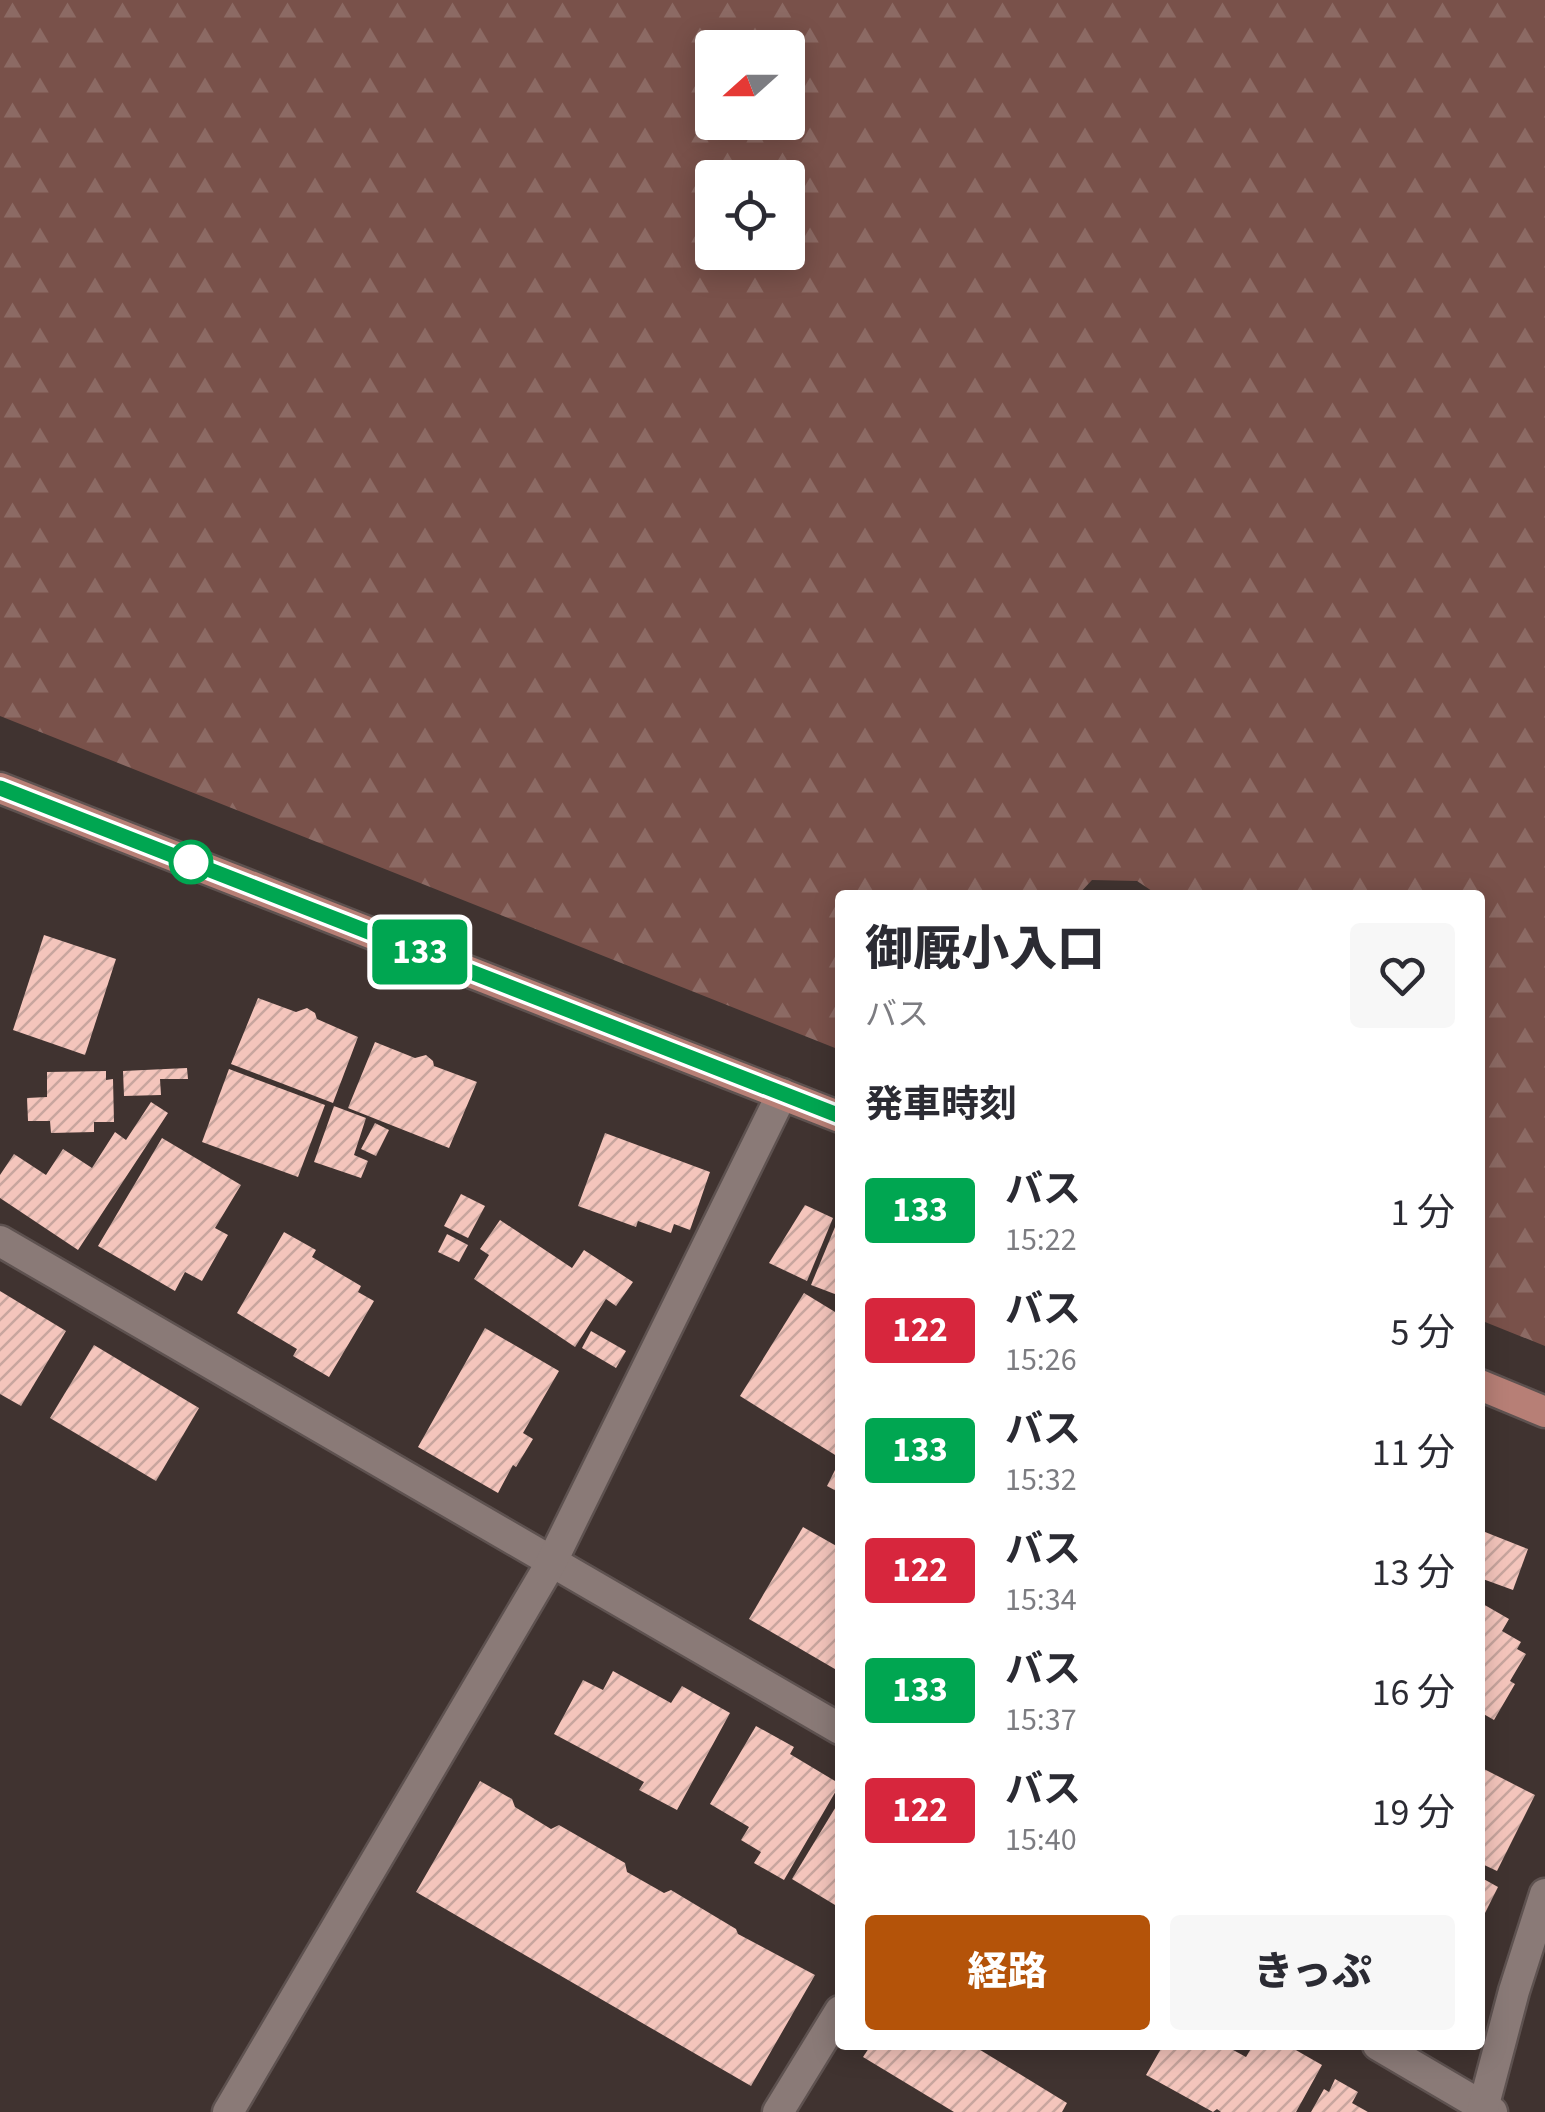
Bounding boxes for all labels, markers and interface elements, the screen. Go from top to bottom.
north arrow [695,30,805,140]
map controls [695,30,805,270]
button: locate [695,160,805,270]
unlabelled marker [170,841,212,883]
text: 御厩小入口 [865,916,1105,984]
line badge: 133 [362,920,478,984]
button: heart [1350,923,1455,1028]
text: 133 [392,927,448,977]
text: バス [865,992,929,1038]
text: 発車時刻 [865,1078,1017,1132]
text: バス [1005,1163,1081,1217]
text: 133 [892,1185,948,1235]
text: 1 分 [1391,1186,1455,1240]
text: 15:22 [1005,1217,1077,1263]
text: バス [1005,1283,1081,1337]
text: 122 [892,1305,948,1355]
text: 5 分 [1391,1306,1455,1360]
text: 15:26 [1005,1337,1077,1383]
text: バス [1005,1403,1081,1457]
text: 133 [892,1425,948,1475]
text: 11 分 [1372,1426,1455,1480]
text: 15:32 [1005,1457,1077,1503]
text: バス [1005,1523,1081,1577]
text: 122 [892,1545,948,1595]
text: 13 分 [1372,1546,1455,1600]
text: 15:34 [1005,1577,1077,1623]
text: バス [1005,1643,1081,1697]
text: 133 [892,1665,948,1715]
text: 16 分 [1372,1666,1455,1720]
text: 15:37 [1005,1697,1077,1743]
text: バス [1005,1763,1081,1817]
text: 122 [892,1785,948,1835]
text: 19 分 [1372,1786,1455,1840]
text: 15:40 [1005,1817,1077,1863]
button: 経路 [865,1915,1150,2030]
button: きっぷ [1170,1915,1455,2030]

